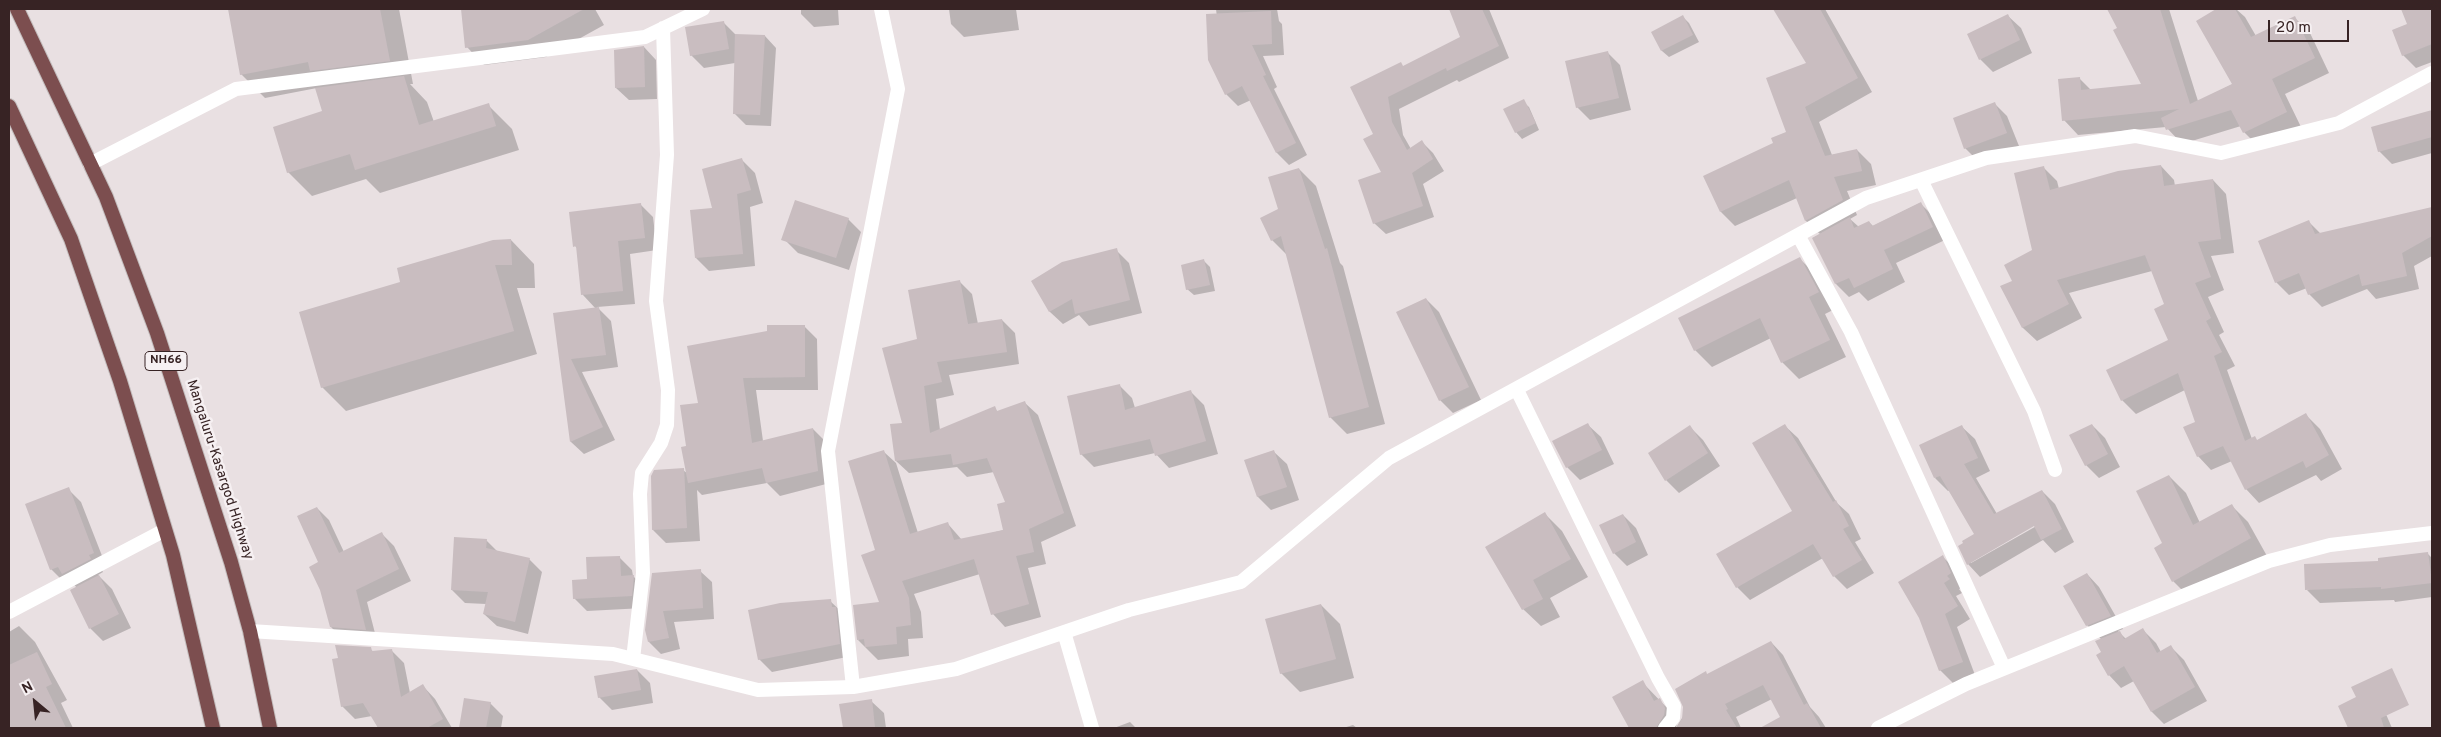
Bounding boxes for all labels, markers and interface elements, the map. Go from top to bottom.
scale bar [2271,10,2352,42]
text: 20 m [2276,19,2311,38]
road number: NH66 [145,352,187,371]
street label: Mangaluru-Kasargod Highway [182,378,256,562]
north arrow [10,677,60,727]
text: N [19,678,36,698]

